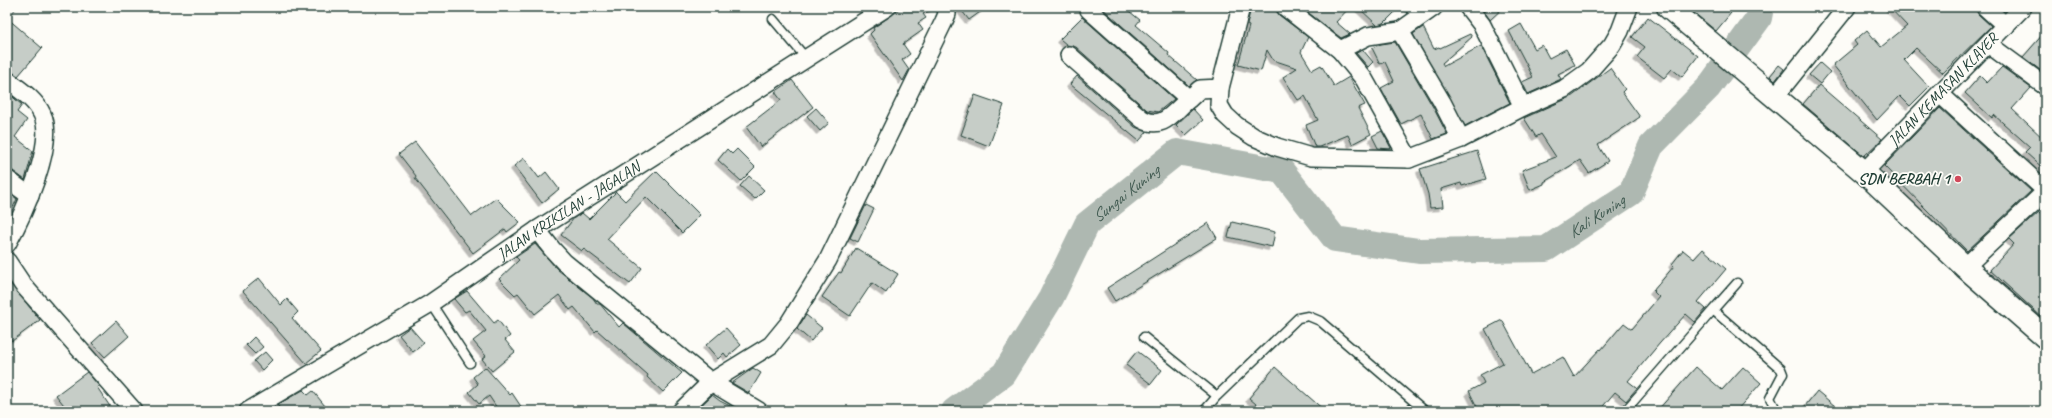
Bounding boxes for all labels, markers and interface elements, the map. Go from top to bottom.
street label: JALAN KEMASAN KLAYER [1883,28,2004,151]
street label: JALAN KRIKILAN - JAGALAN [492,156,645,265]
water label: Sungai Kuning [1087,158,1166,227]
place label: SDN BERBAH 1 [1858,169,1952,189]
marker: SDN BERBAH 1 [1953,174,1963,184]
water label: Kali Kuning [1564,189,1630,242]

